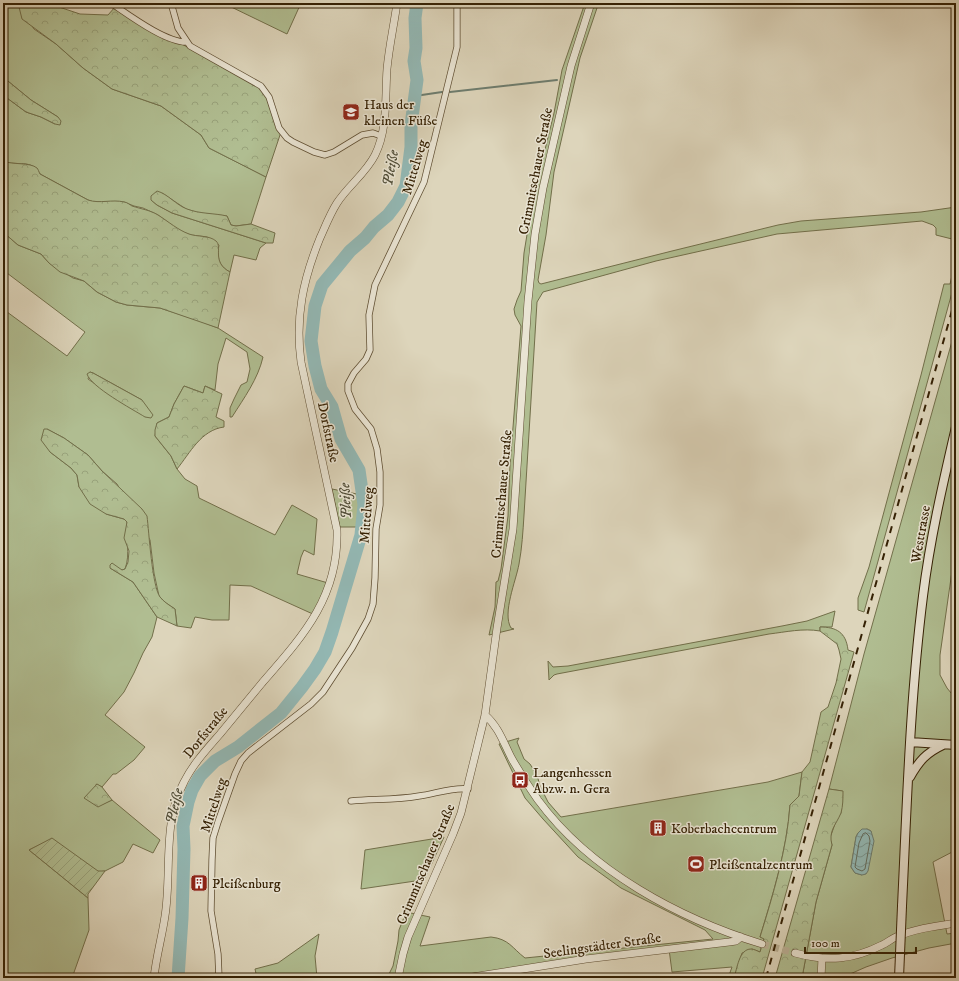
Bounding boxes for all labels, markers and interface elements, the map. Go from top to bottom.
place label: Haus der kleinen Füße [364,96,438,130]
school or university icon: Haus der kleinen Füße [341,102,361,122]
street label: Crimmitschauer Straße [515,106,557,236]
street label: Mittelweg [398,137,432,197]
water label: Pleiße [378,148,403,188]
street label: Dorfstraße [313,400,343,464]
street label: Crimmitschauer Straße [487,429,517,559]
water label: Pleiße [335,481,356,520]
street label: Mittelweg [356,486,378,544]
street label: Westtrasse [907,504,935,565]
street label: Dorfstraße [179,703,232,762]
place label: Langenhessen Abzw. n. Gera [533,764,613,798]
bus stop icon: Langenhessen Abzw. n. Gera [510,770,530,790]
street label: Mittelweg [197,775,231,835]
water label: Pleiße [161,785,188,826]
street label: Crimmitschauer Straße [392,801,460,927]
building icon: Koberbachcentrum [648,818,668,838]
place label: Koberbachcentrum [671,820,777,838]
sports icon: Pleißentalzentrum [686,854,706,874]
place label: Pleißentalzentrum [709,856,813,874]
building icon: Pleißenburg [189,873,209,893]
place label: Pleißenburg [212,875,281,893]
street label: Seelingstädter Straße [542,929,662,963]
scale bar [805,929,916,955]
text: 100 m [811,936,840,951]

